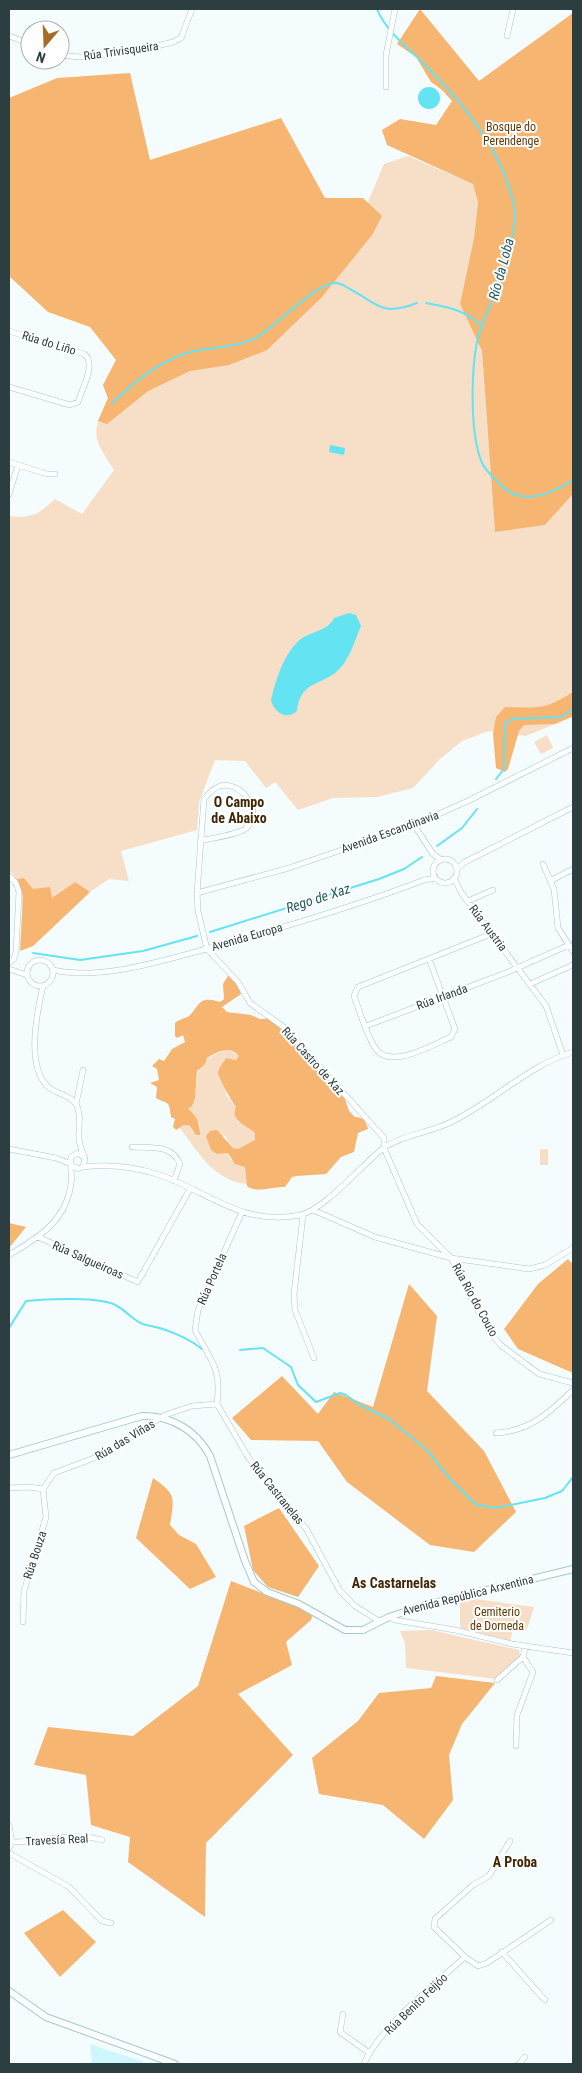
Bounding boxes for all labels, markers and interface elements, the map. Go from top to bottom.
north arrow [20,20,70,70]
street label: Rúa Trivisqueira [83,39,160,63]
text: N [34,48,47,66]
park label: Bosque do Perendenge [483,120,539,148]
water label: Río da Loba [485,236,517,302]
street label: Rúa do Liño [20,328,78,358]
district label: O Campo de Abaixo [211,794,267,826]
street label: Avenida Escandinavia [339,808,441,856]
water label: Rego de Xaz [284,880,352,916]
street label: Rúa Austria [466,902,510,954]
street label: Avenida Europa [210,920,284,954]
street label: Rúa Irlanda [415,981,470,1013]
street label: Rúa Castro de Xaz [279,1024,347,1098]
street label: Rúa Salgueiroas [50,1238,126,1282]
street label: Rúa Portela [194,1251,230,1307]
street label: Rúa Río do Couto [449,1261,501,1339]
street label: Rúa das Viñas [93,1417,157,1463]
street label: Rúa Castranelas [247,1459,307,1527]
street label: Rúa Bouza [21,1529,49,1581]
street label: Avenida República Arxentina [401,1572,535,1618]
district label: As Castarnelas [352,1575,436,1591]
park label: Cemiterio de Dorneda [470,1605,524,1633]
street label: Travesía Real [25,1831,89,1849]
district label: A Proba [493,1854,538,1870]
street label: Rúa Benito Feijóo [382,1970,450,2038]

